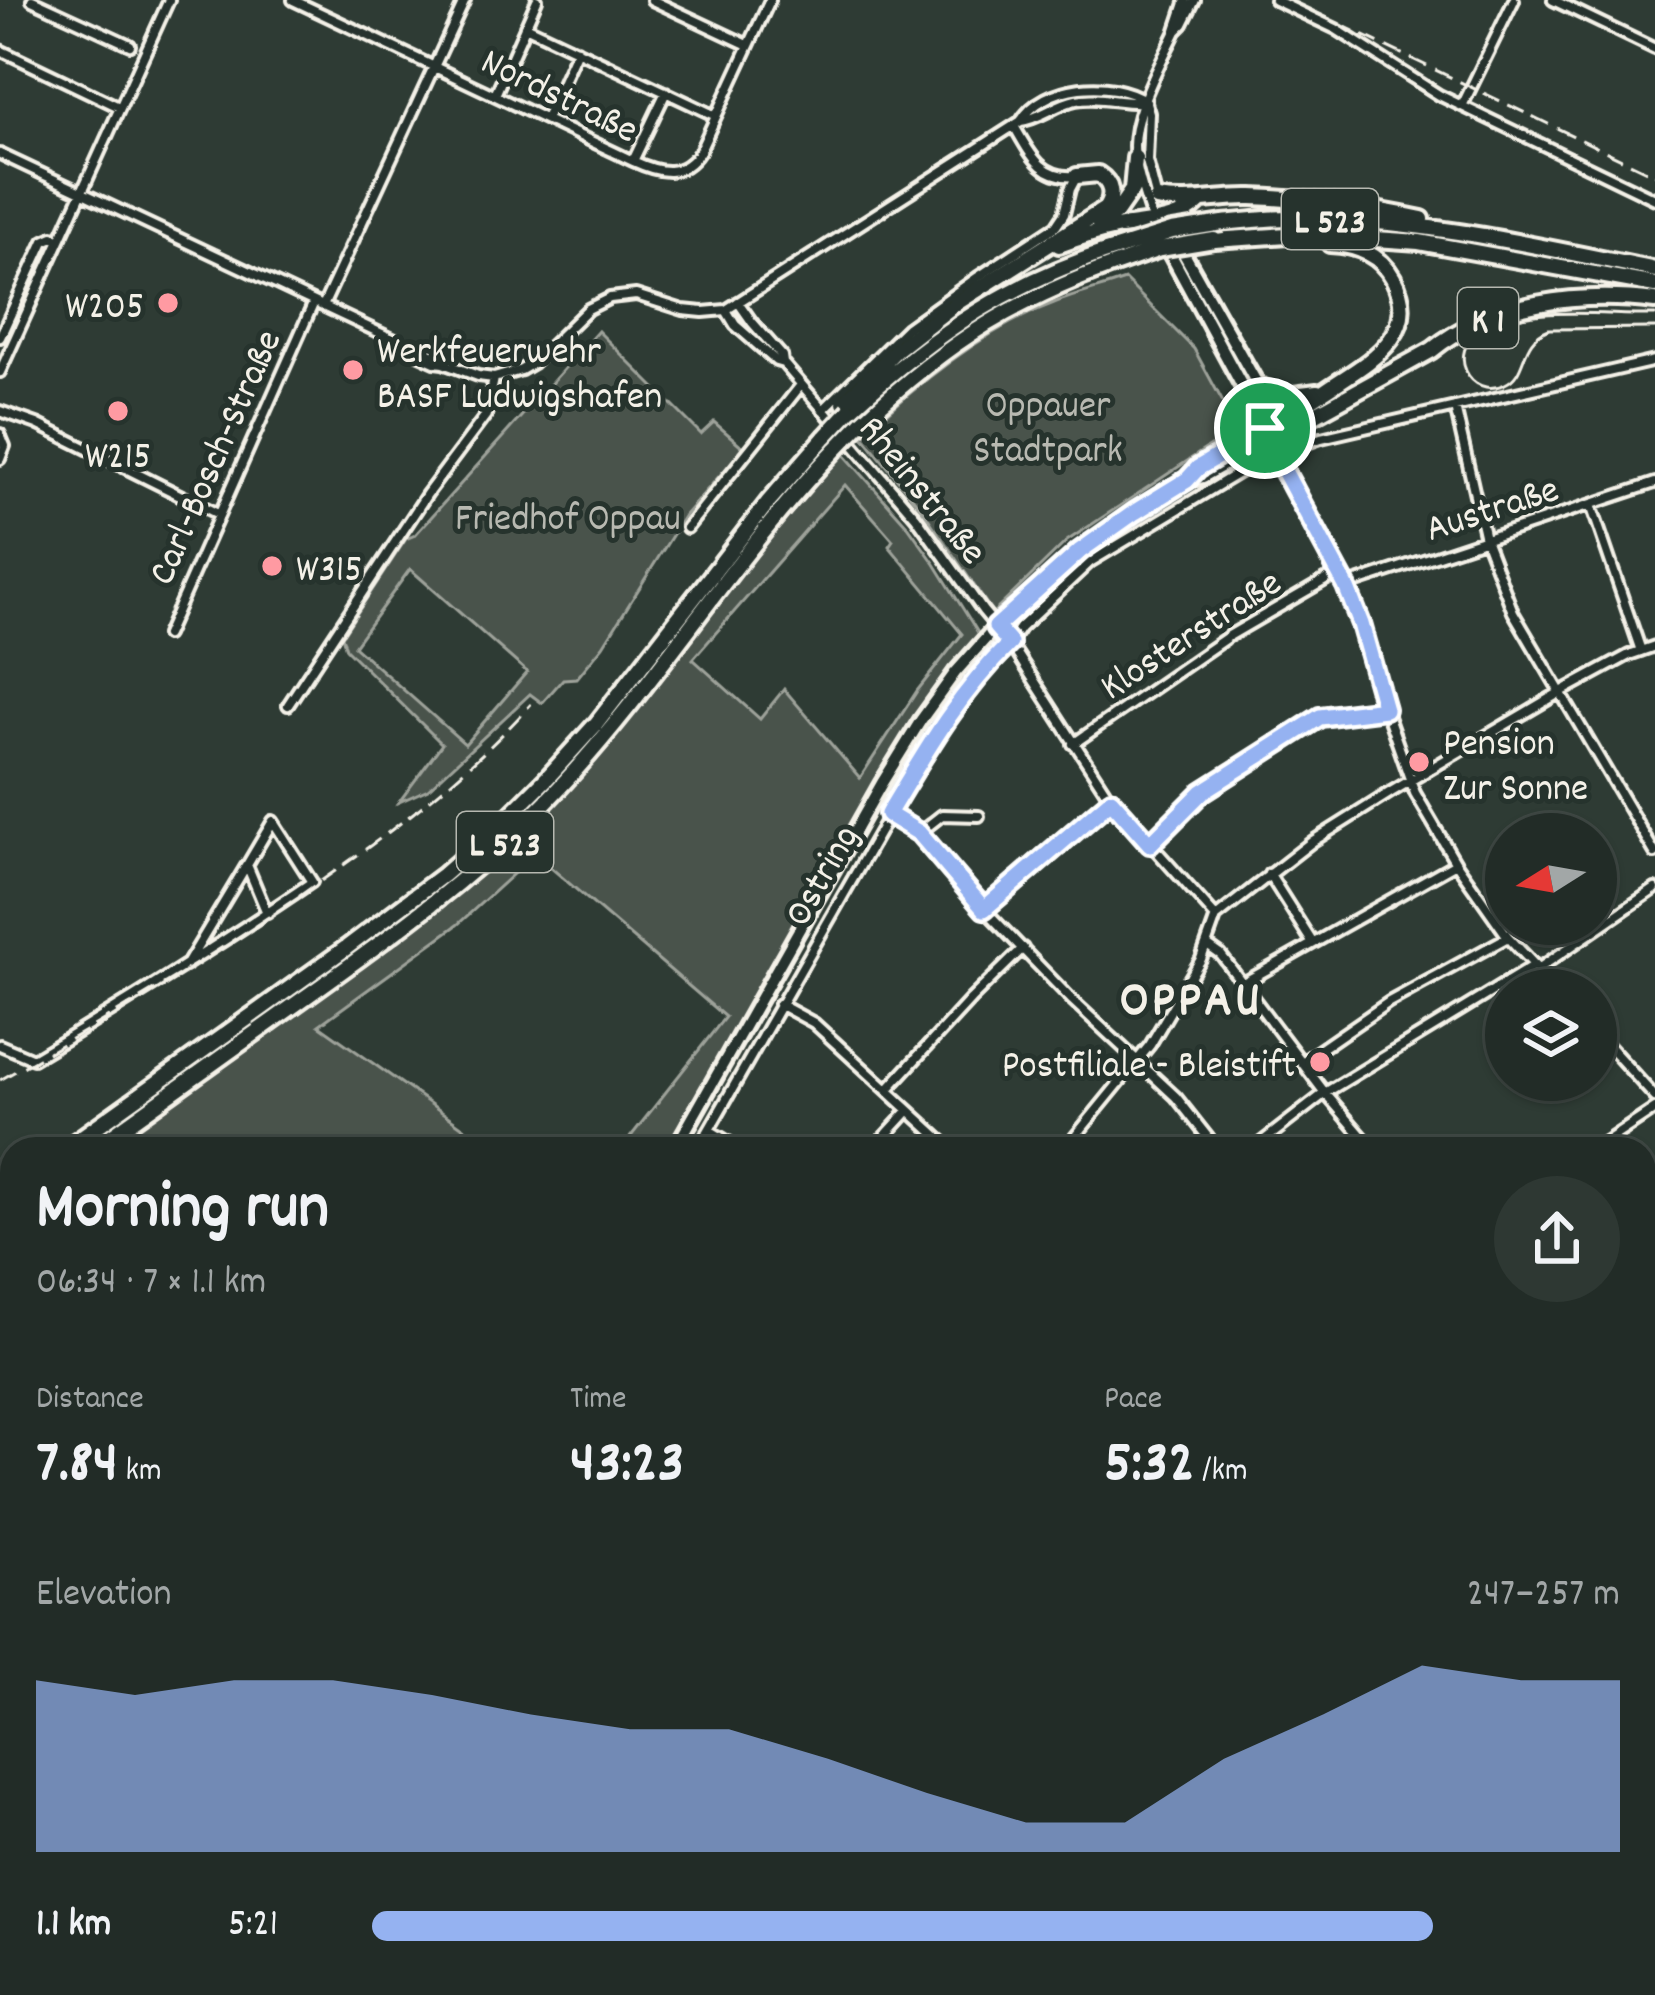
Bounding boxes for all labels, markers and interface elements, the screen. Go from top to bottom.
street label: Nordstraße [470,37,646,161]
road number: L 523 [1282,189,1378,249]
place label: W205 [65,282,144,337]
road number: K 1 [1458,288,1518,348]
marker: W205 [155,290,181,316]
street label: Carl-Bosch-Straße [137,322,299,595]
place label: Werkfeuerwehr BASF Ludwigshafen [377,327,662,427]
marker: Werkfeuerwehr BASF Ludwigshafen [340,357,366,383]
pin [1214,377,1316,479]
park label: Oppauer Stadtpark [973,381,1123,481]
icon: arrive [1232,395,1298,461]
marker: W215 [105,398,131,424]
street label: Rheinstraße [842,405,997,579]
place label: W215 [85,432,151,487]
street label: Austraße [1419,465,1567,560]
park label: Friedhof Oppau [455,494,681,549]
place label: W315 [296,545,362,600]
marker: W315 [259,553,285,579]
street label: Klosterstraße [1091,558,1294,717]
place label: Pension Zur Sonne [1443,719,1588,819]
marker: Pension Zur Sonne [1406,749,1432,775]
road number: L 523 [457,812,553,872]
north arrow [1485,813,1617,945]
map controls [1485,813,1617,1101]
street label: Ostring [773,816,876,939]
district label: OPPAU [1119,968,1263,1040]
button: layers [1485,969,1617,1101]
place label: Postfiliale - Bleistift [1002,1041,1296,1096]
marker: Postfiliale - Bleistift [1307,1049,1333,1075]
text: Morning run [36,1165,329,1259]
button: share [1494,1176,1620,1302]
text: 06:34 · 7 × 1.1 km [36,1257,266,1312]
text: Distance [36,1377,144,1424]
text: Time [570,1377,626,1424]
text: Pace [1104,1377,1162,1424]
text: 7.84 [36,1424,118,1510]
text: 43:23 [570,1424,684,1510]
text: 5:32 [1104,1424,1195,1510]
text: km [118,1449,162,1496]
text: /km [1195,1449,1248,1496]
text: Elevation [36,1569,172,1624]
text: 247–257 m [1467,1569,1620,1624]
text: 1.1 km [36,1899,111,1954]
text: 5:21 [228,1899,278,1954]

